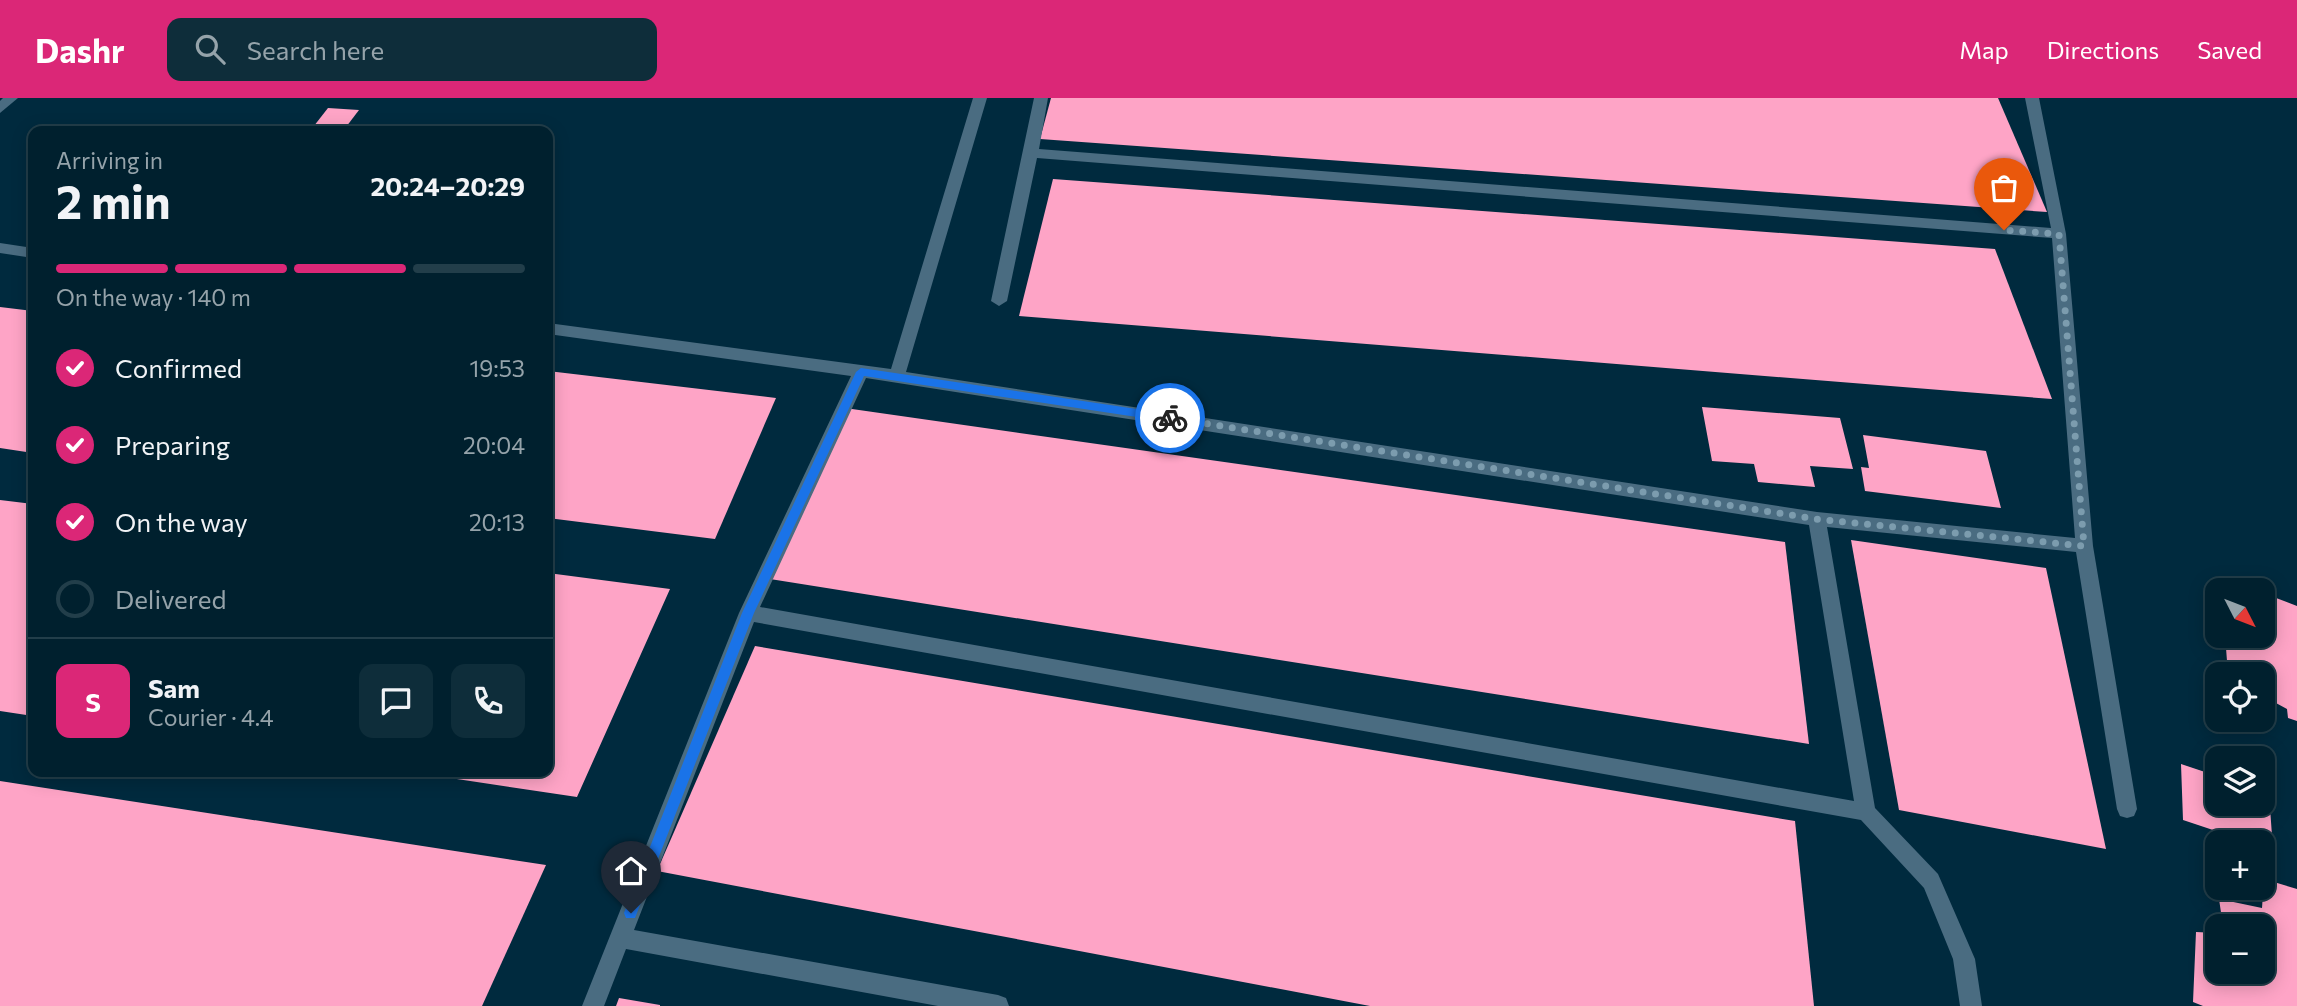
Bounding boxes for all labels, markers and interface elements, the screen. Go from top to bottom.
search box [167,18,657,81]
text: Dashr [35,29,125,70]
icon: search [191,30,229,68]
text: Search here [247,34,384,65]
text: Map [1959,35,2009,64]
text: Directions [2047,35,2159,64]
text: Saved [2197,35,2262,64]
text: Arriving in [56,146,163,174]
pin [1974,158,2034,230]
icon: bag [1985,169,2023,207]
text: 20:24–20:29 [370,170,525,201]
text: 2 min [56,172,171,228]
text: On the way · 140 m [56,283,251,311]
icon: check [56,349,94,387]
text: Confirmed [115,352,242,383]
text: 19:53 [469,354,525,382]
courier [1135,383,1205,453]
icon: bike [1151,399,1189,437]
icon: check [56,426,94,464]
text: Preparing [115,429,230,460]
text: 20:04 [463,431,525,459]
icon: check [56,503,94,541]
text: On the way [115,506,248,537]
text: 20:13 [469,508,525,536]
north arrow [2205,578,2275,648]
map controls [2205,578,2275,984]
text: Delivered [115,583,226,614]
button: locate [2205,662,2275,732]
button: chat [359,664,433,738]
button: phone [451,664,525,738]
text: Sam [148,672,200,703]
text: S [85,686,101,717]
text: Courier · 4.4 [148,703,274,731]
button: layers [2205,746,2275,816]
button: + [2205,830,2275,900]
pin [601,841,661,913]
icon: home [612,852,650,890]
button: − [2205,914,2275,984]

